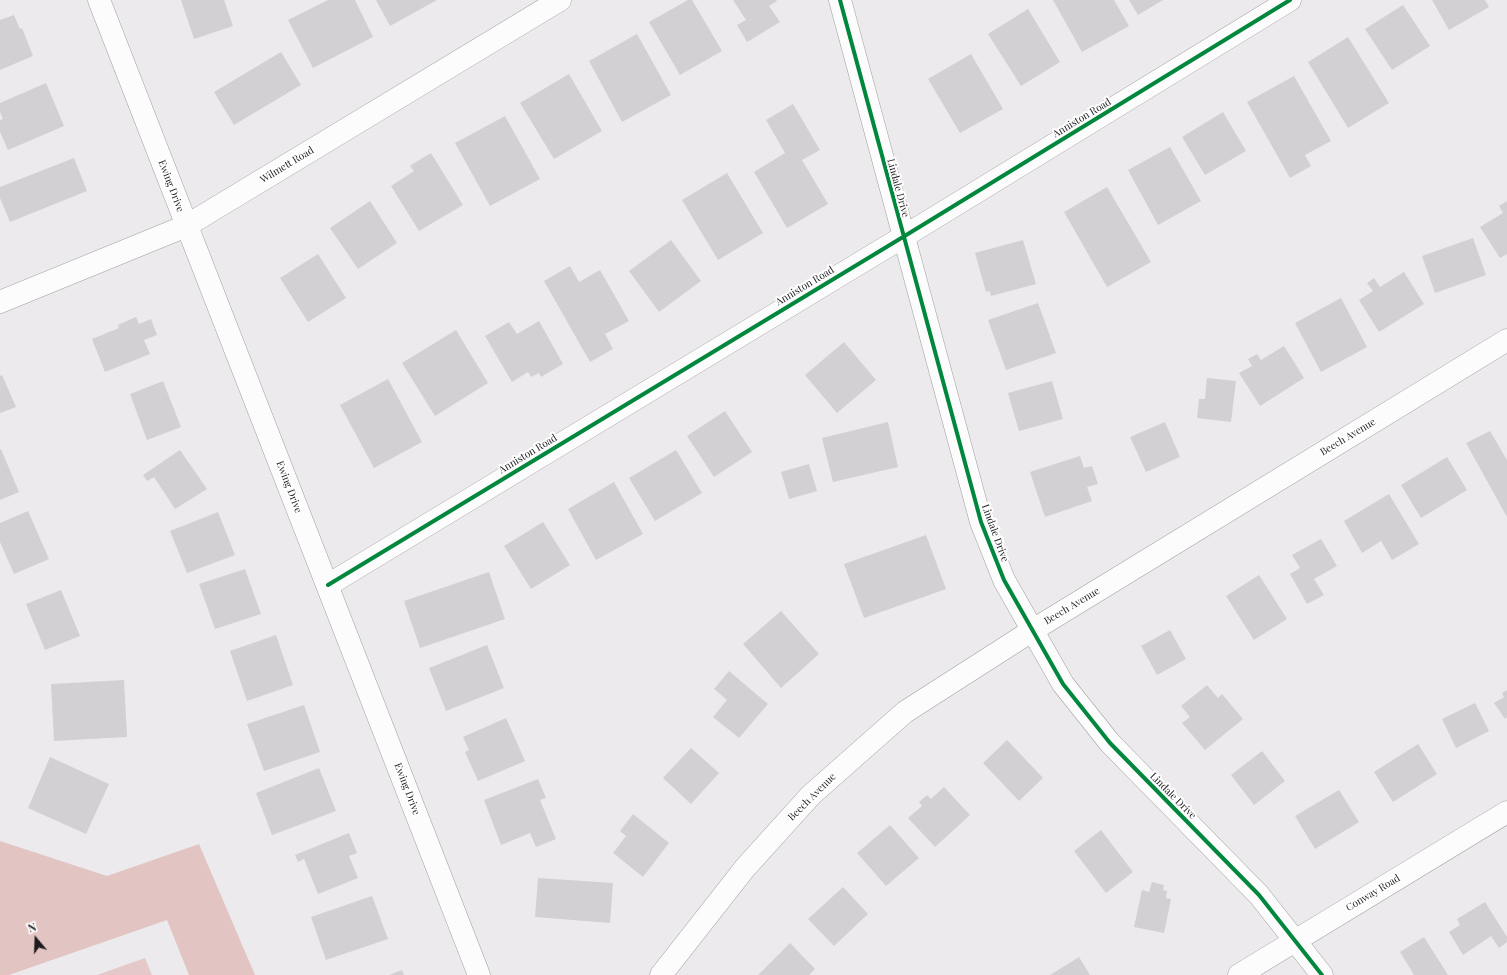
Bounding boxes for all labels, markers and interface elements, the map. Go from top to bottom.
street label: Anniston Road [1051,96,1113,140]
street label: Wilmett Road [258,144,316,186]
street label: Lindale Drive [884,157,912,219]
street label: Ewing Drive [156,158,186,214]
street label: Anniston Road [774,264,836,308]
street label: Beech Avenue [1318,416,1378,458]
street label: Anniston Road [497,432,559,476]
street label: Ewing Drive [274,459,304,515]
street label: Lindale Drive [979,503,1011,563]
street label: Beech Avenue [1042,585,1102,627]
street label: Ewing Drive [392,761,422,817]
street label: Lindale Drive [1147,770,1199,822]
street label: Beech Avenue [786,771,838,823]
street label: Conway Road [1344,872,1402,914]
north arrow [16,919,56,959]
text: N [26,919,38,936]

